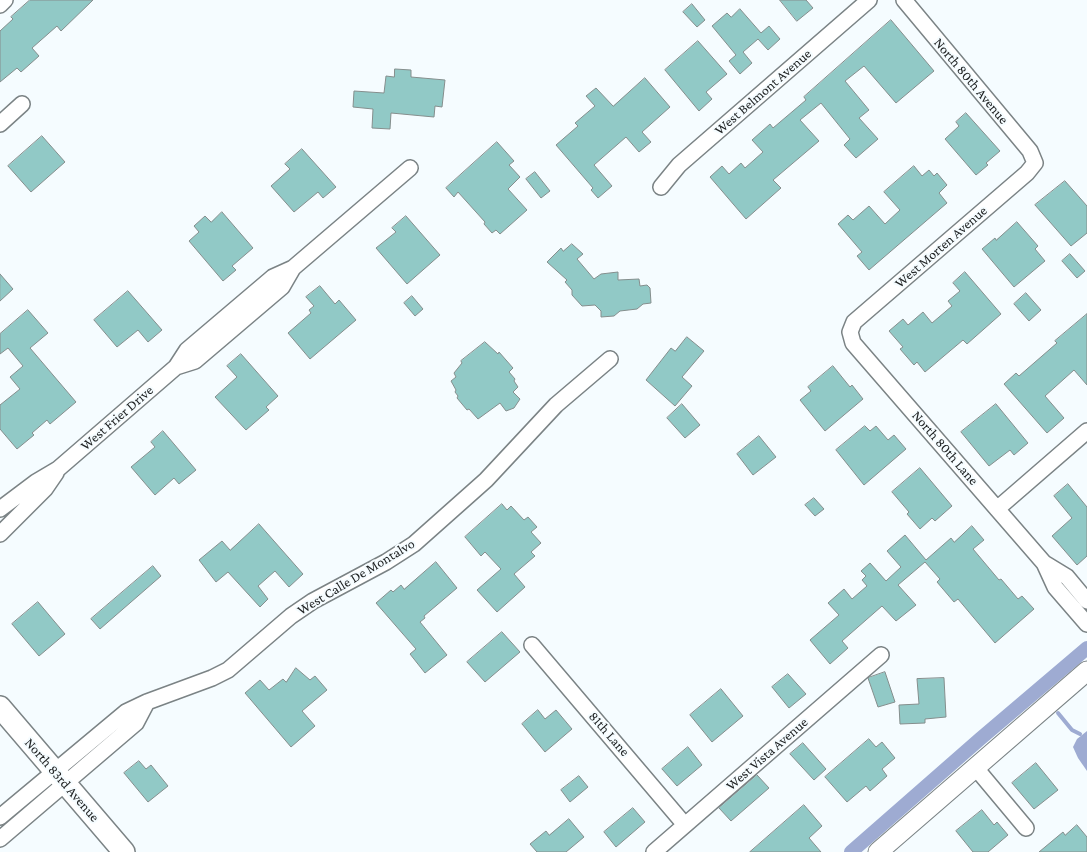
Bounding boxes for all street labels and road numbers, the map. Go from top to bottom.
street label: North 80th Avenue [930,35,1012,127]
street label: West Belmont Avenue [711,45,815,139]
street label: West Morten Avenue [891,202,991,292]
street label: West Frier Drive [77,382,157,454]
street label: North 80th Lane [908,407,982,489]
street label: West Calle De Montalvo [294,535,418,619]
street label: 81th Lane [585,708,633,760]
street label: West Vista Avenue [723,714,811,794]
street label: North 83rd Avenue [21,735,103,825]

